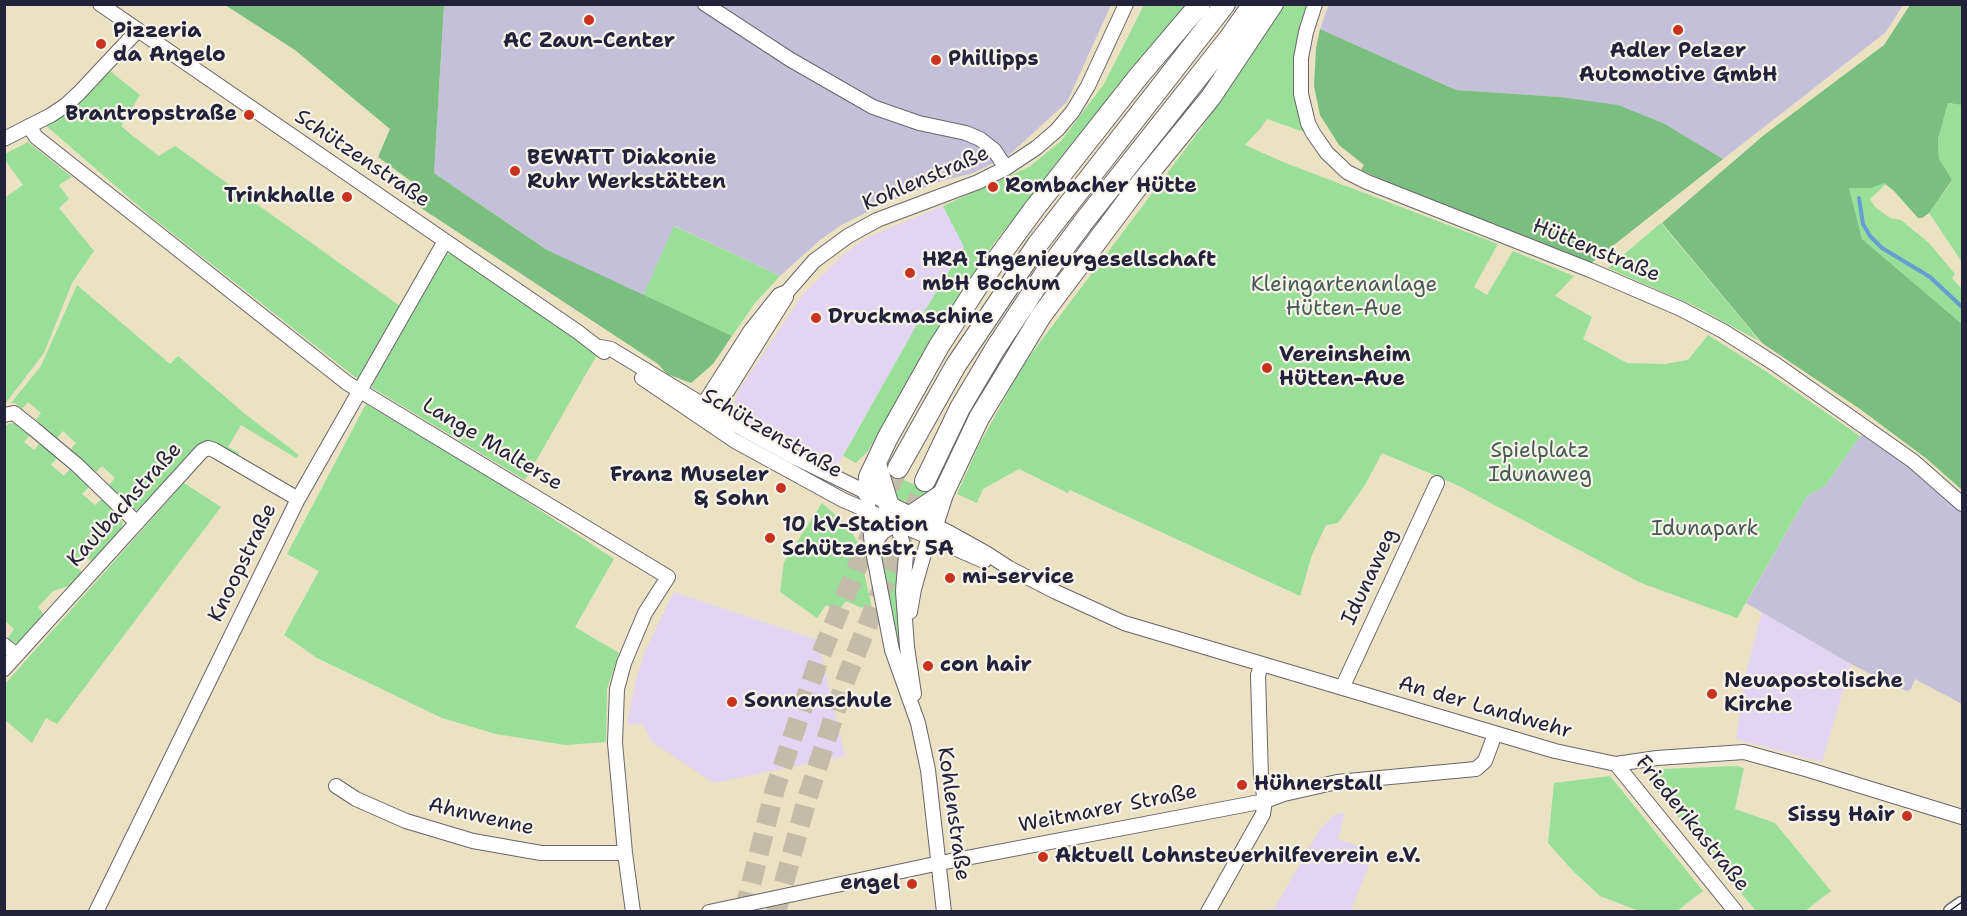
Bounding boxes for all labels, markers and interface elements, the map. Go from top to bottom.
marker: AC Zaun-Center [582,13,596,27]
place label: Pizzeria da Angelo [113,19,226,69]
marker: Adler Pelzer Automotive GmbH [1671,23,1685,37]
place label: AC Zaun-Center [503,29,675,55]
marker: Pizzeria da Angelo [94,37,108,51]
place label: Adler Pelzer Automotive GmbH [1579,39,1777,89]
place label: Phillipps [948,47,1039,73]
marker: Phillipps [929,53,943,67]
place label: Brantropstraße [65,102,237,128]
street label: Schützenstraße [289,104,435,214]
marker: Brantropstraße [242,108,256,122]
street label: Kohlenstraße [859,141,993,217]
place label: BEWATT Diakonie Ruhr Werkstätten [527,146,726,196]
marker: BEWATT Diakonie Ruhr Werkstätten [508,164,522,178]
place label: Rombacher Hütte [1005,174,1197,200]
marker: Rombacher Hütte [986,180,1000,194]
place label: Trinkhalle [224,184,335,210]
marker: Trinkhalle [340,190,354,204]
street label: Hüttenstraße [1529,214,1663,288]
place label: HRA Ingenieurgesellschaft mbH Bochum [922,248,1216,298]
marker: HRA Ingenieurgesellschaft mbH Bochum [903,266,917,280]
park label: Kleingartenanlage Hütten-Aue [1251,273,1437,323]
place label: Druckmaschine [828,305,994,331]
marker: Druckmaschine [809,311,823,325]
place label: Vereinsheim Hütten-Aue [1279,343,1411,393]
marker: Vereinsheim Hütten-Aue [1260,361,1274,375]
street label: Schützenstraße [697,384,847,484]
street label: Lange Malterse [417,393,567,497]
street label: Kaulbachstraße [62,437,188,573]
park label: Spielplatz Idunaweg [1488,439,1592,489]
place label: Franz Museler & Sohn [610,463,769,513]
marker: Franz Museler & Sohn [774,481,788,495]
street label: Knoopstraße [203,500,283,626]
place label: 10 kV-Station Schützenstr. 5A [782,513,954,563]
park label: Idunapark [1651,517,1759,543]
street label: Idunaweg [1337,525,1403,629]
marker: 10 kV-Station Schützenstr. 5A [763,531,777,545]
place label: mi-service [962,565,1074,591]
marker: mi-service [943,571,957,585]
place label: con hair [940,653,1032,679]
marker: con hair [921,659,935,673]
place label: Neuapostolische Kirche [1724,669,1903,719]
street label: An der Landwehr [1395,671,1575,745]
marker: Neuapostolische Kirche [1705,687,1719,701]
place label: Sonnenschule [744,689,892,715]
marker: Sonnenschule [725,695,739,709]
street label: Kohlenstraße [931,745,975,883]
street label: Friederikastraße [1630,751,1754,897]
place label: Hühnerstall [1254,772,1383,798]
marker: Hühnerstall [1235,778,1249,792]
street label: Weitmarer Straße [1017,779,1199,839]
street label: Ahnwenne [426,793,536,841]
place label: Sissy Hair [1788,803,1895,829]
marker: Sissy Hair [1900,809,1914,823]
place label: Aktuell Lohnsteuerhilfeverein e.V. [1055,844,1421,870]
marker: Aktuell Lohnsteuerhilfeverein e.V. [1036,850,1050,864]
place label: engel [840,871,900,897]
marker: engel [905,877,919,891]

